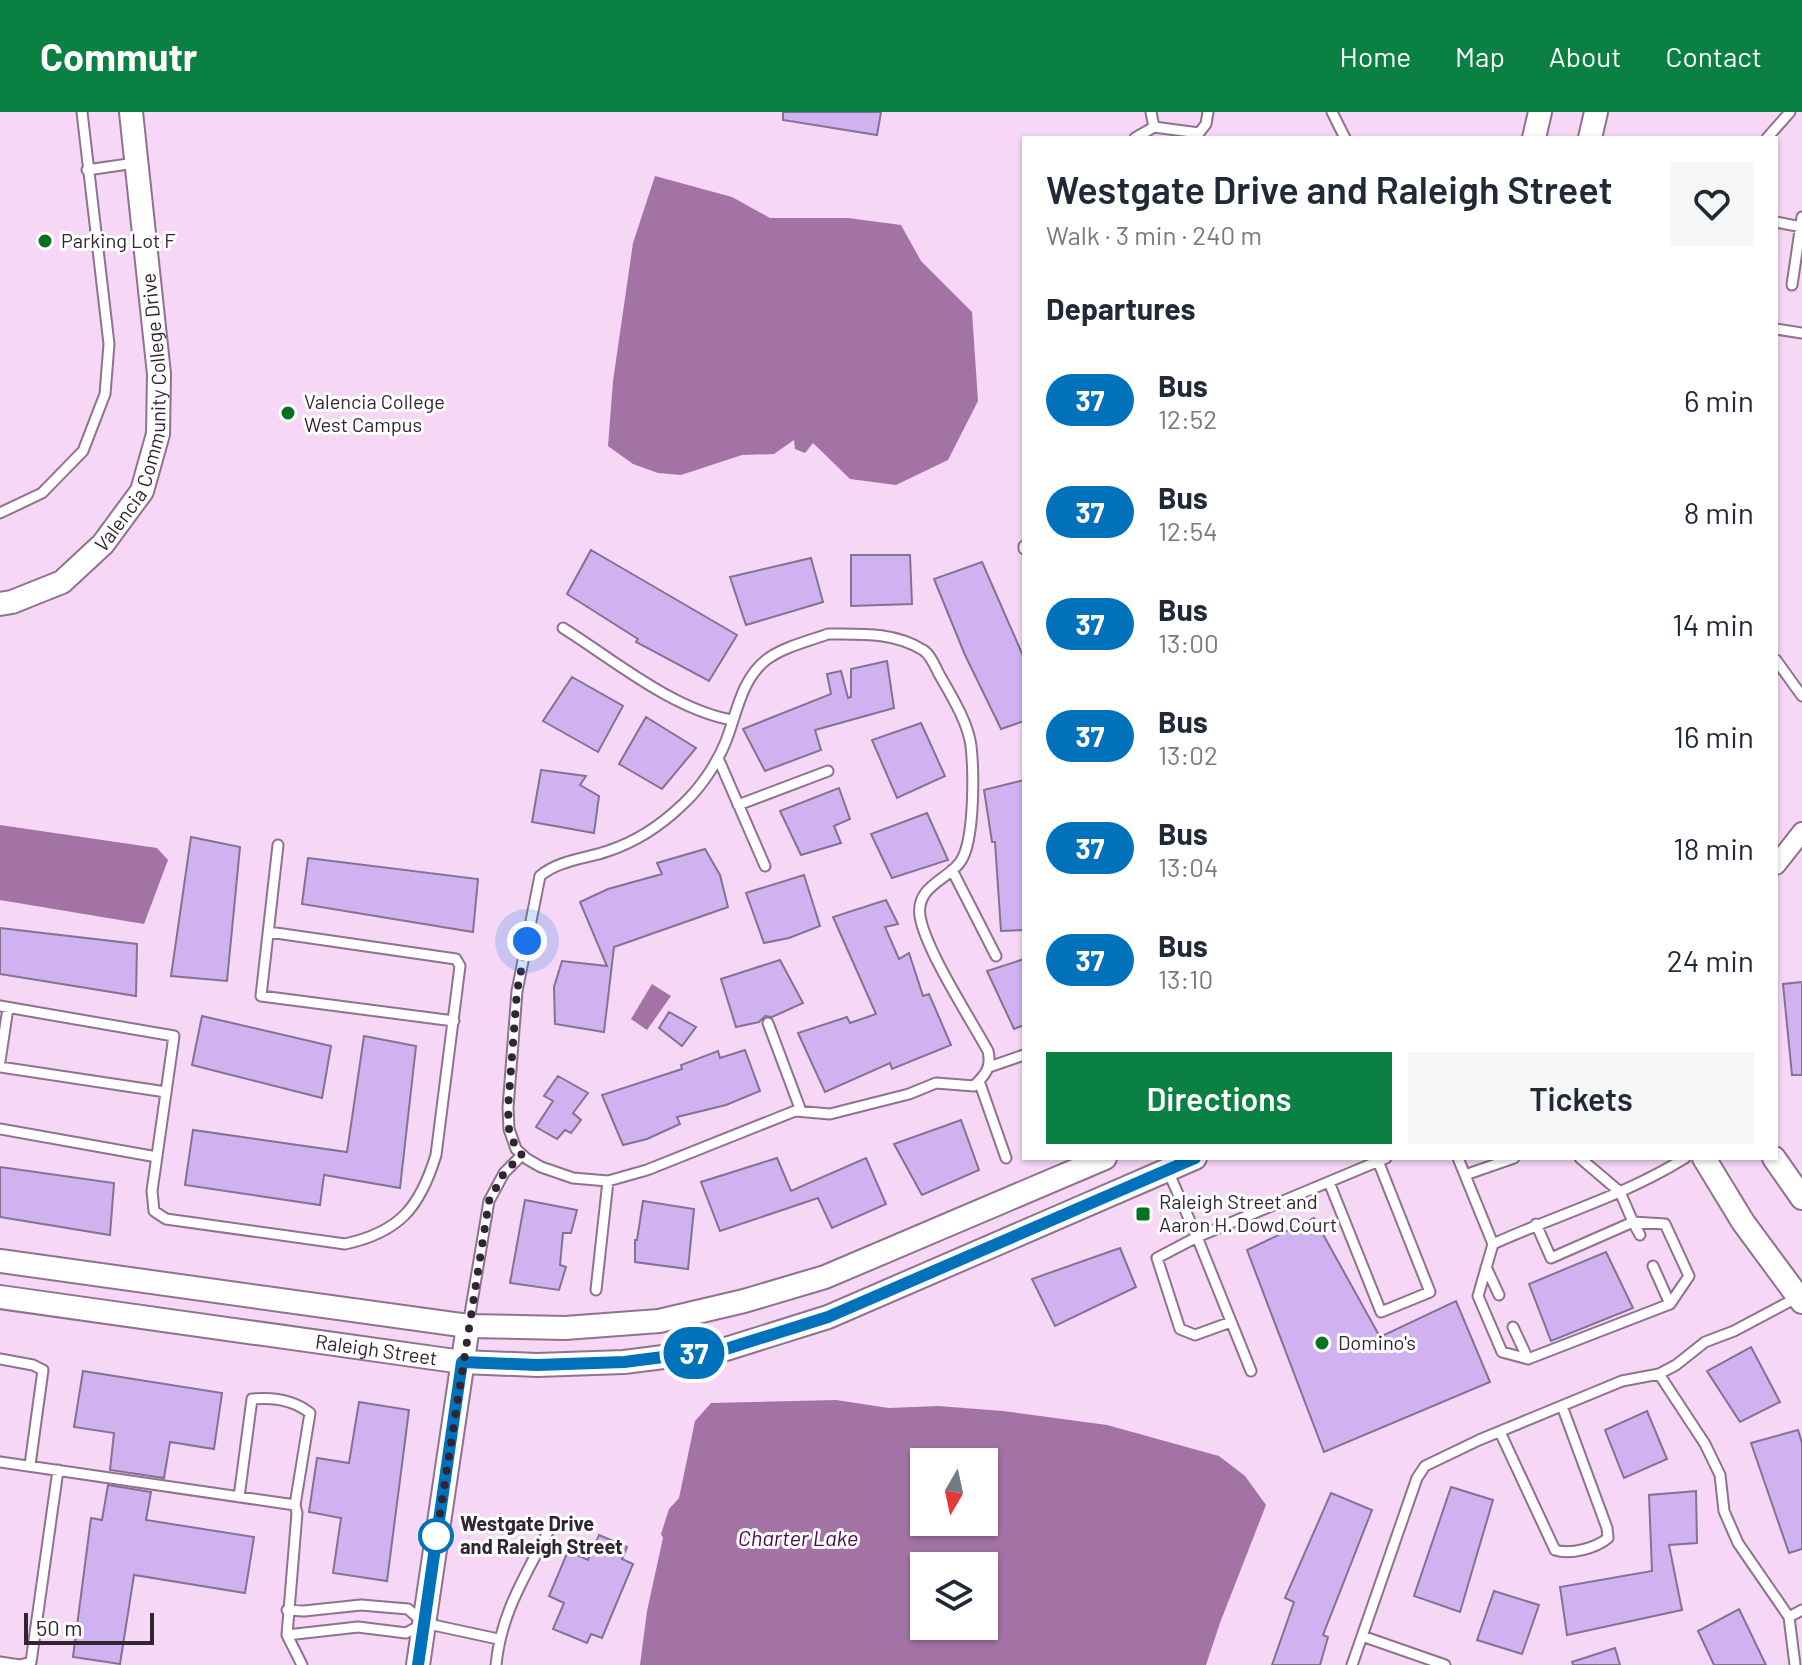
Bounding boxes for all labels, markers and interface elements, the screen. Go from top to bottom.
text: Commutr [40,33,197,79]
text: Home [1340,39,1411,73]
text: Map [1455,39,1505,73]
text: About [1549,39,1621,73]
text: Contact [1665,39,1762,73]
button: heart [1670,162,1754,246]
text: Westgate Drive and Raleigh Street [1046,166,1613,212]
text: Walk · 3 min · 240 m [1046,219,1262,250]
place label: Parking Lot F [61,228,176,252]
marker: Parking Lot F [36,232,54,250]
street label: Valencia Community College Drive [89,272,170,556]
text: Departures [1046,290,1196,326]
text: Bus [1158,367,1208,403]
text: 6 min [1684,382,1754,418]
text: 37 [1075,383,1105,417]
place label: Valencia College West Campus [304,389,445,436]
text: 12:52 [1158,403,1217,434]
marker: Valencia College West Campus [279,404,297,422]
text: Bus [1158,479,1208,515]
text: 8 min [1684,494,1754,530]
text: 37 [1075,495,1105,529]
text: 12:54 [1158,515,1218,546]
text: Bus [1158,591,1208,627]
text: 14 min [1672,606,1754,642]
text: 37 [1075,607,1105,641]
text: 13:00 [1158,627,1219,658]
text: Bus [1158,703,1208,739]
text: 16 min [1673,718,1754,754]
text: 37 [1075,719,1105,753]
text: 13:02 [1158,739,1218,770]
text: Bus [1158,815,1208,851]
text: 18 min [1673,830,1754,866]
text: 37 [1075,831,1105,865]
text: 13:04 [1158,851,1218,882]
your location [507,921,547,961]
text: Bus [1158,927,1208,963]
text: 24 min [1667,942,1754,978]
text: 37 [1075,943,1105,977]
text: 13:10 [1158,963,1213,994]
button: Directions [1046,1052,1392,1144]
button: Tickets [1408,1052,1754,1144]
place label: Raleigh Street and Aaron H. Dowd Court [1159,1189,1337,1236]
marker: Raleigh Street and Aaron H. Dowd Court [1134,1205,1152,1223]
line badge: 37 [658,1327,730,1379]
street label: Raleigh Street [314,1329,439,1369]
place label: Domino's [1338,1330,1416,1354]
marker: Domino's [1313,1334,1331,1352]
text: 37 [679,1336,709,1370]
north arrow [910,1448,998,1536]
map controls [910,1448,998,1640]
place label: Westgate Drive and Raleigh Street [460,1511,623,1558]
marker: Westgate Drive and Raleigh Street [419,1519,453,1553]
water label: Charter Lake [738,1524,858,1550]
button: layers [910,1552,998,1640]
scale bar [24,1609,154,1645]
text: 50 m [36,1614,82,1640]

